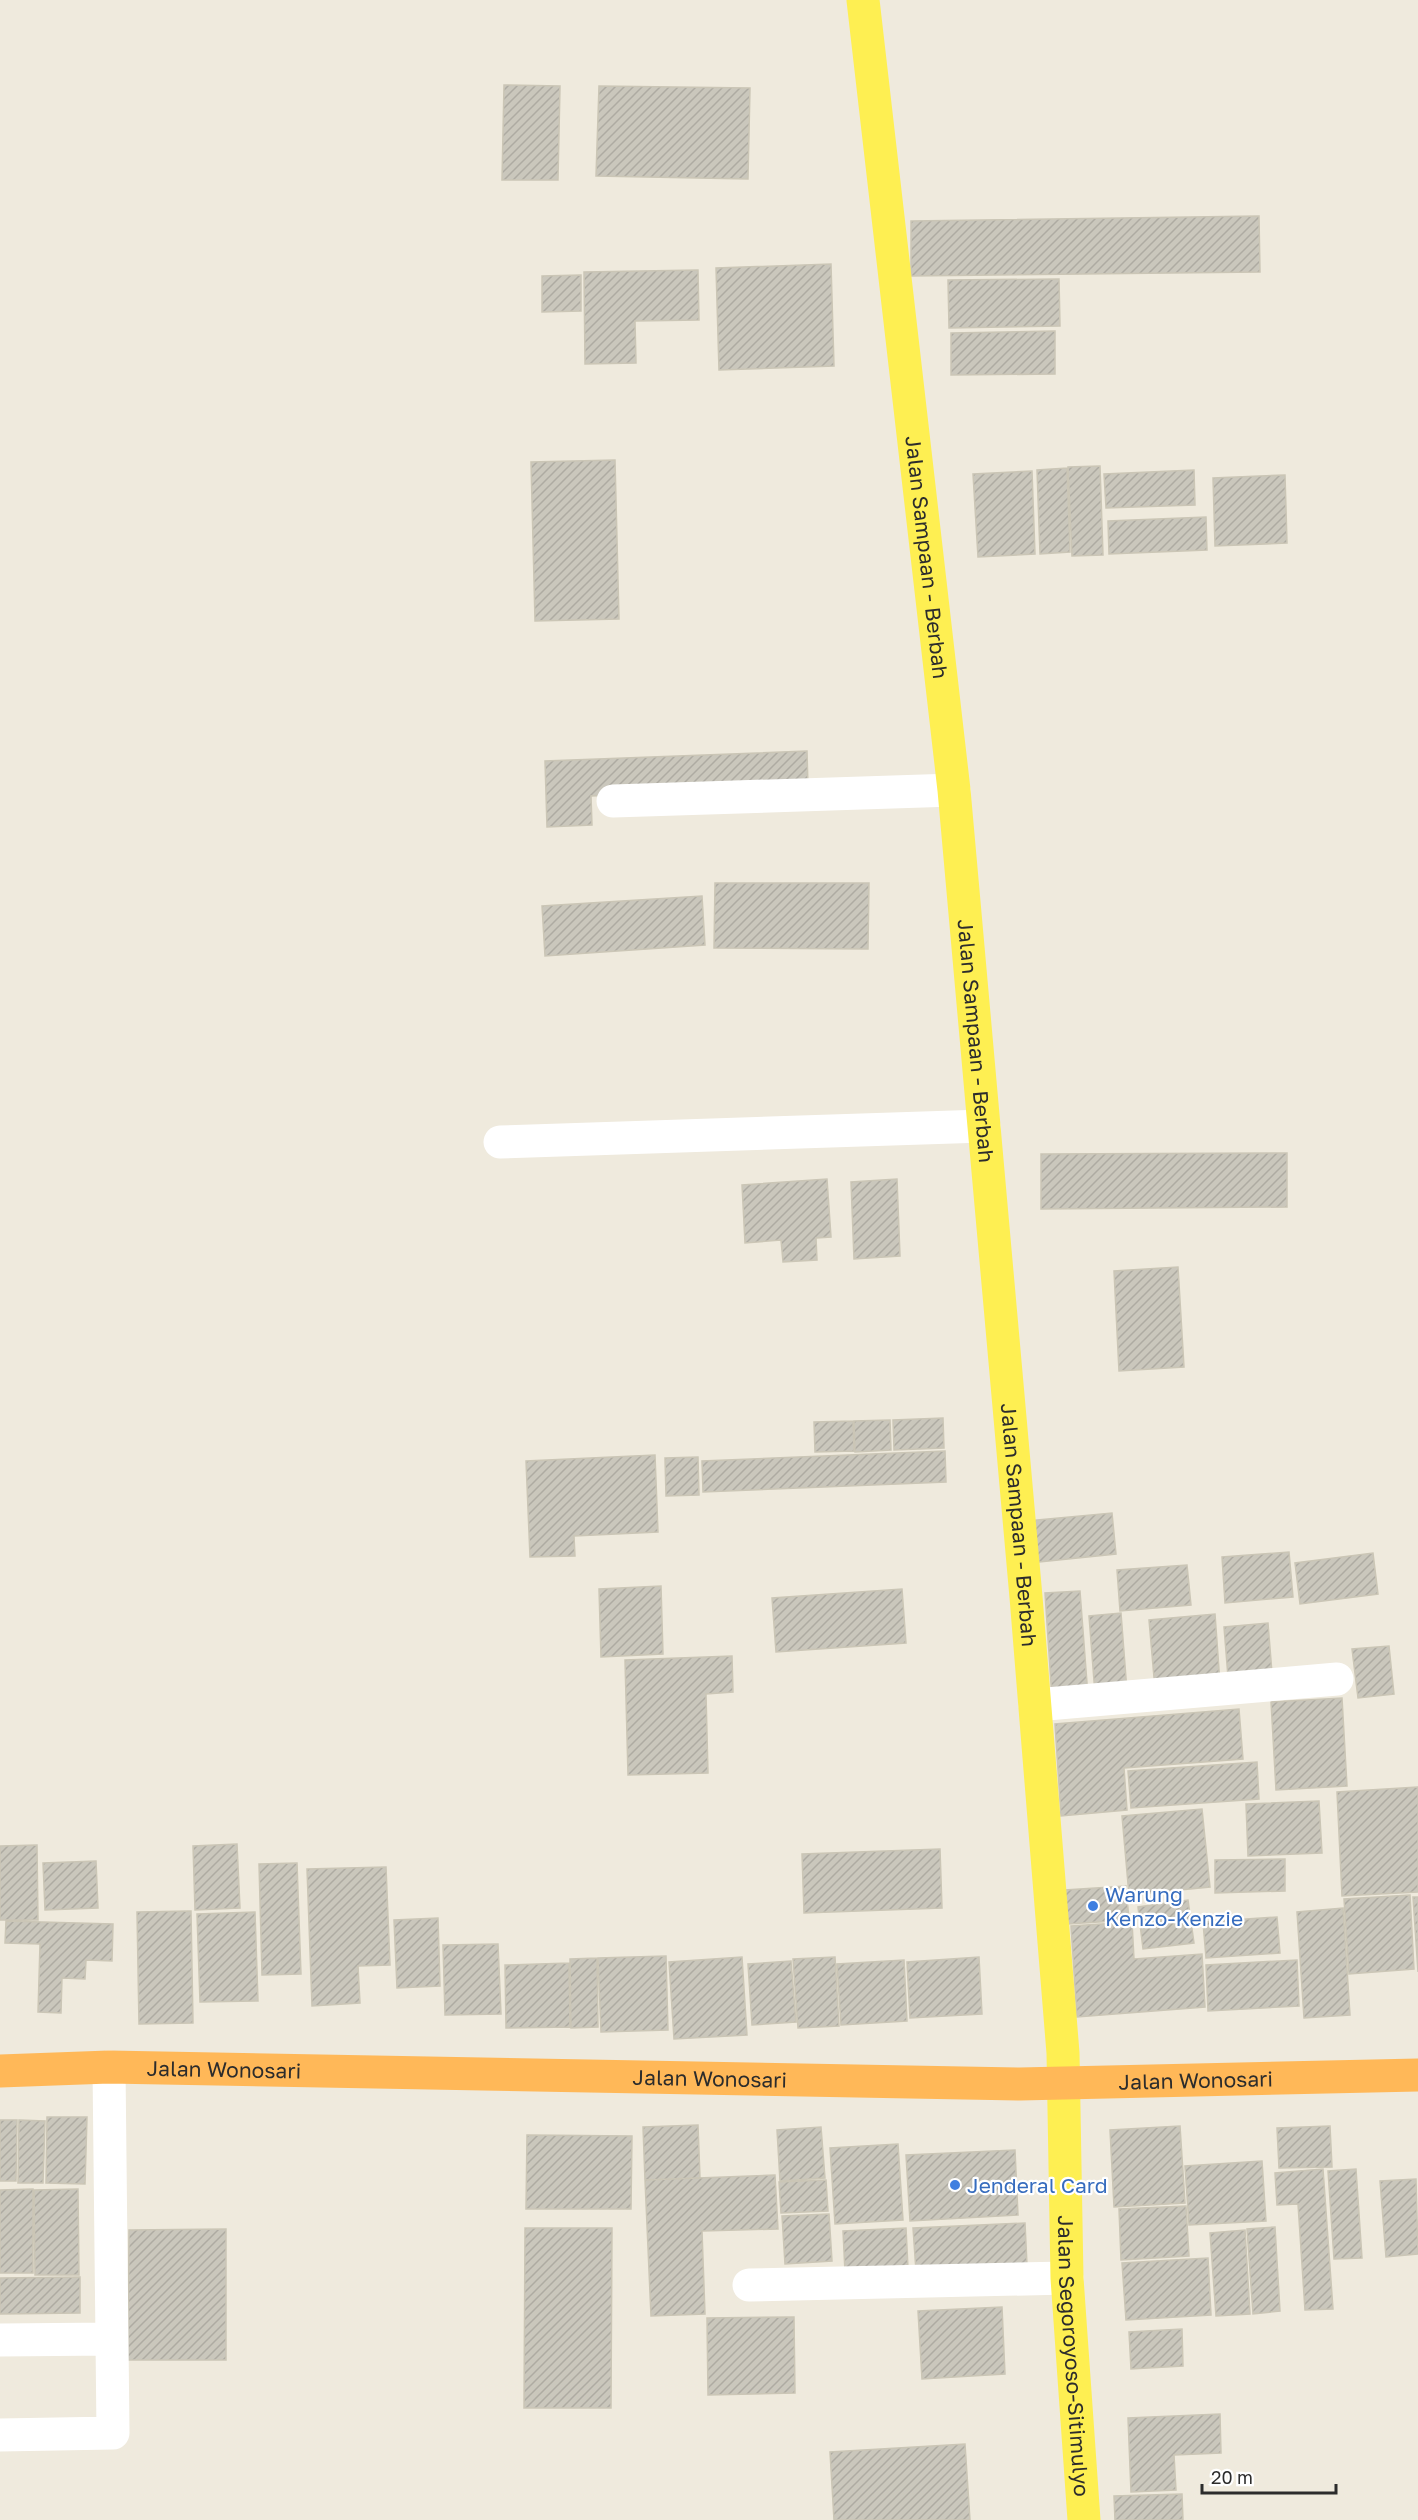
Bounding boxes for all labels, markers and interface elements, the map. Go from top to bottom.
street label: Jalan Sampaan - Berbah [900,434,954,680]
street label: Jalan Sampaan - Berbah [953,918,1000,1164]
street label: Jalan Sampaan - Berbah [996,1402,1043,1648]
place label: Warung Kenzo-Kenzie [1105,1881,1243,1931]
marker: Warung Kenzo-Kenzie [1086,1899,1100,1913]
street label: Jalan Wonosari [146,2055,301,2084]
street label: Jalan Wonosari [632,2064,787,2093]
street label: Jalan Wonosari [1118,2065,1273,2095]
place label: Jenderal Card [967,2172,1108,2198]
marker: Jenderal Card [948,2178,962,2192]
street label: Jalan Segoroyoso-Sitimulyo [1053,2215,1095,2497]
scale bar [1202,2457,1336,2495]
text: 20 m [1211,2466,1253,2488]

